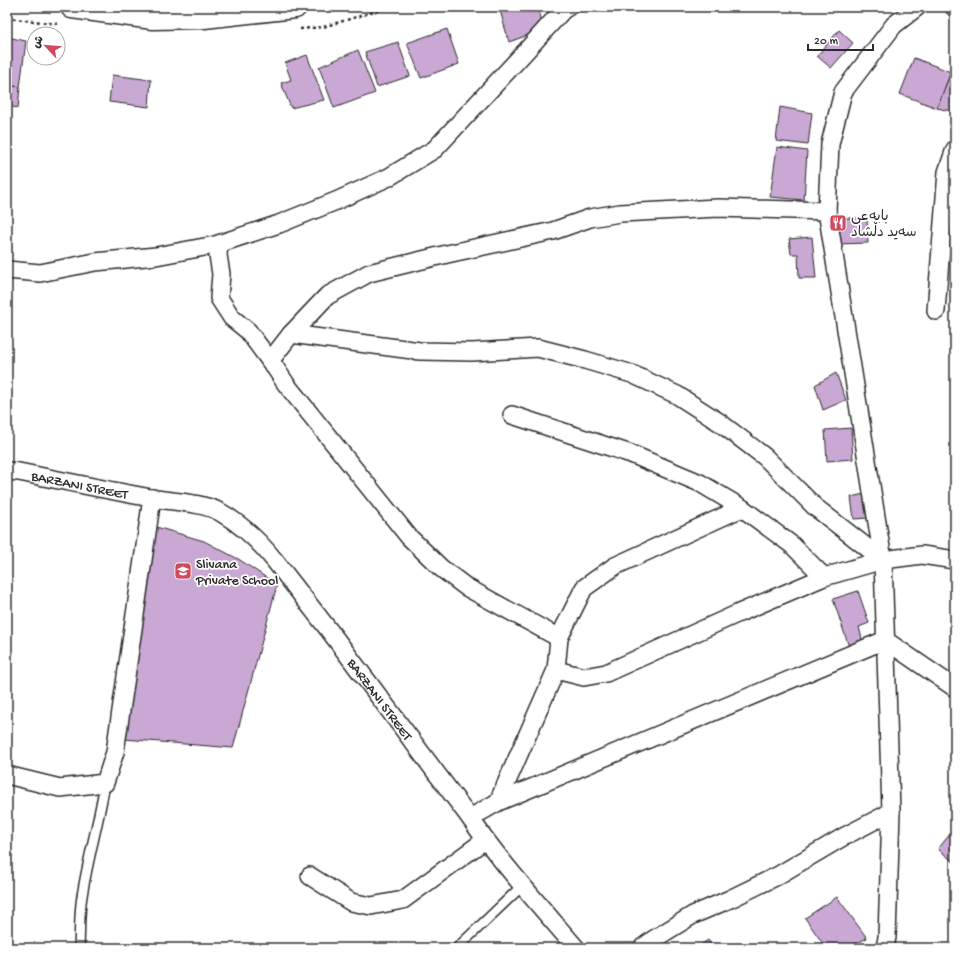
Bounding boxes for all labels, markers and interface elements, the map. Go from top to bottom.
north arrow [26,26,66,66]
scale bar [808,26,873,52]
text: ش [31,34,47,51]
text: 20 m [814,35,839,49]
place label: بایەعی سەید دڵشاد [851,209,917,242]
restaurant icon: بایەعی سەید دڵشاد [828,213,848,233]
street label: BARZANI STREET [28,469,130,505]
place label: Slivana Private School [195,557,278,590]
school or university icon: Slivana Private School [173,561,193,581]
street label: BARZANI STREET [342,655,415,745]

